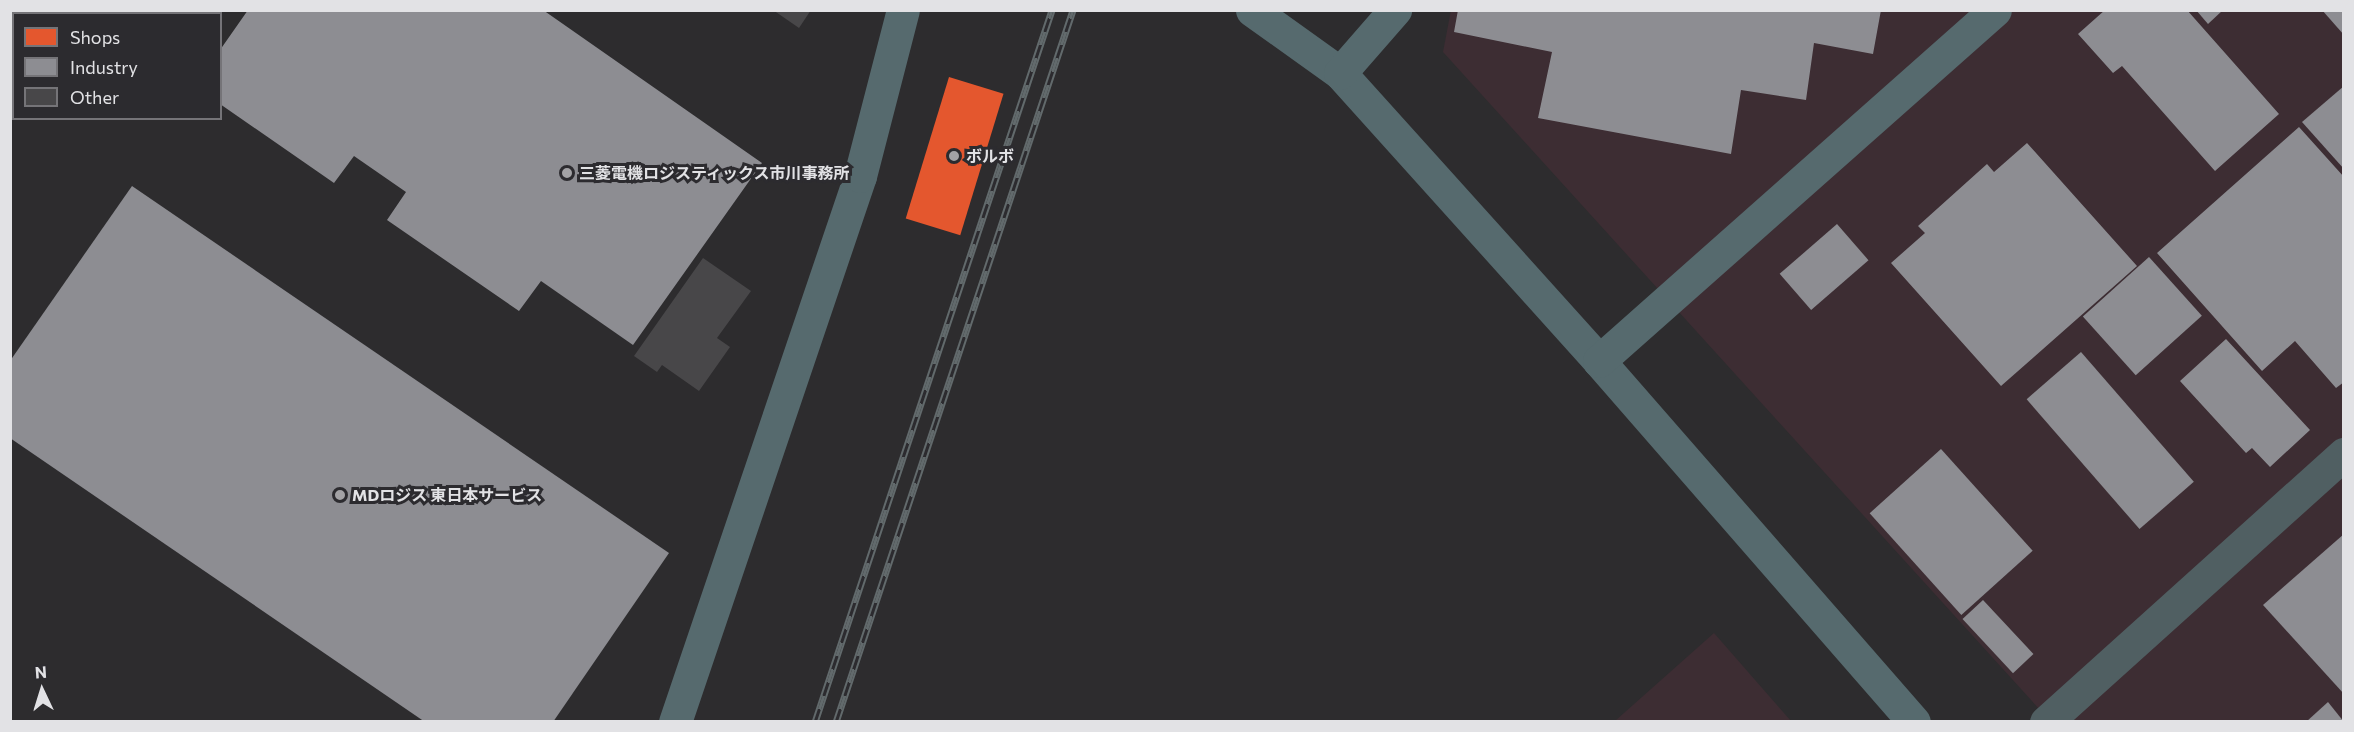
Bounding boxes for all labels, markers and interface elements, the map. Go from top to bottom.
legend [12,12,222,120]
text: Shops [70,26,120,48]
text: Industry [70,56,138,78]
text: Other [70,86,119,108]
place label: ボルボ [966,146,1014,166]
marker: ボルボ [947,149,961,163]
place label: 三菱電機ロジスティックス市川事務所 [579,163,851,183]
marker: 三菱電機ロジスティックス市川事務所 [560,166,574,180]
place label: MDロジス 東日本サービス [352,485,542,505]
marker: MDロジス 東日本サービス [333,488,347,502]
north arrow [12,660,72,720]
text: N [34,662,47,681]

